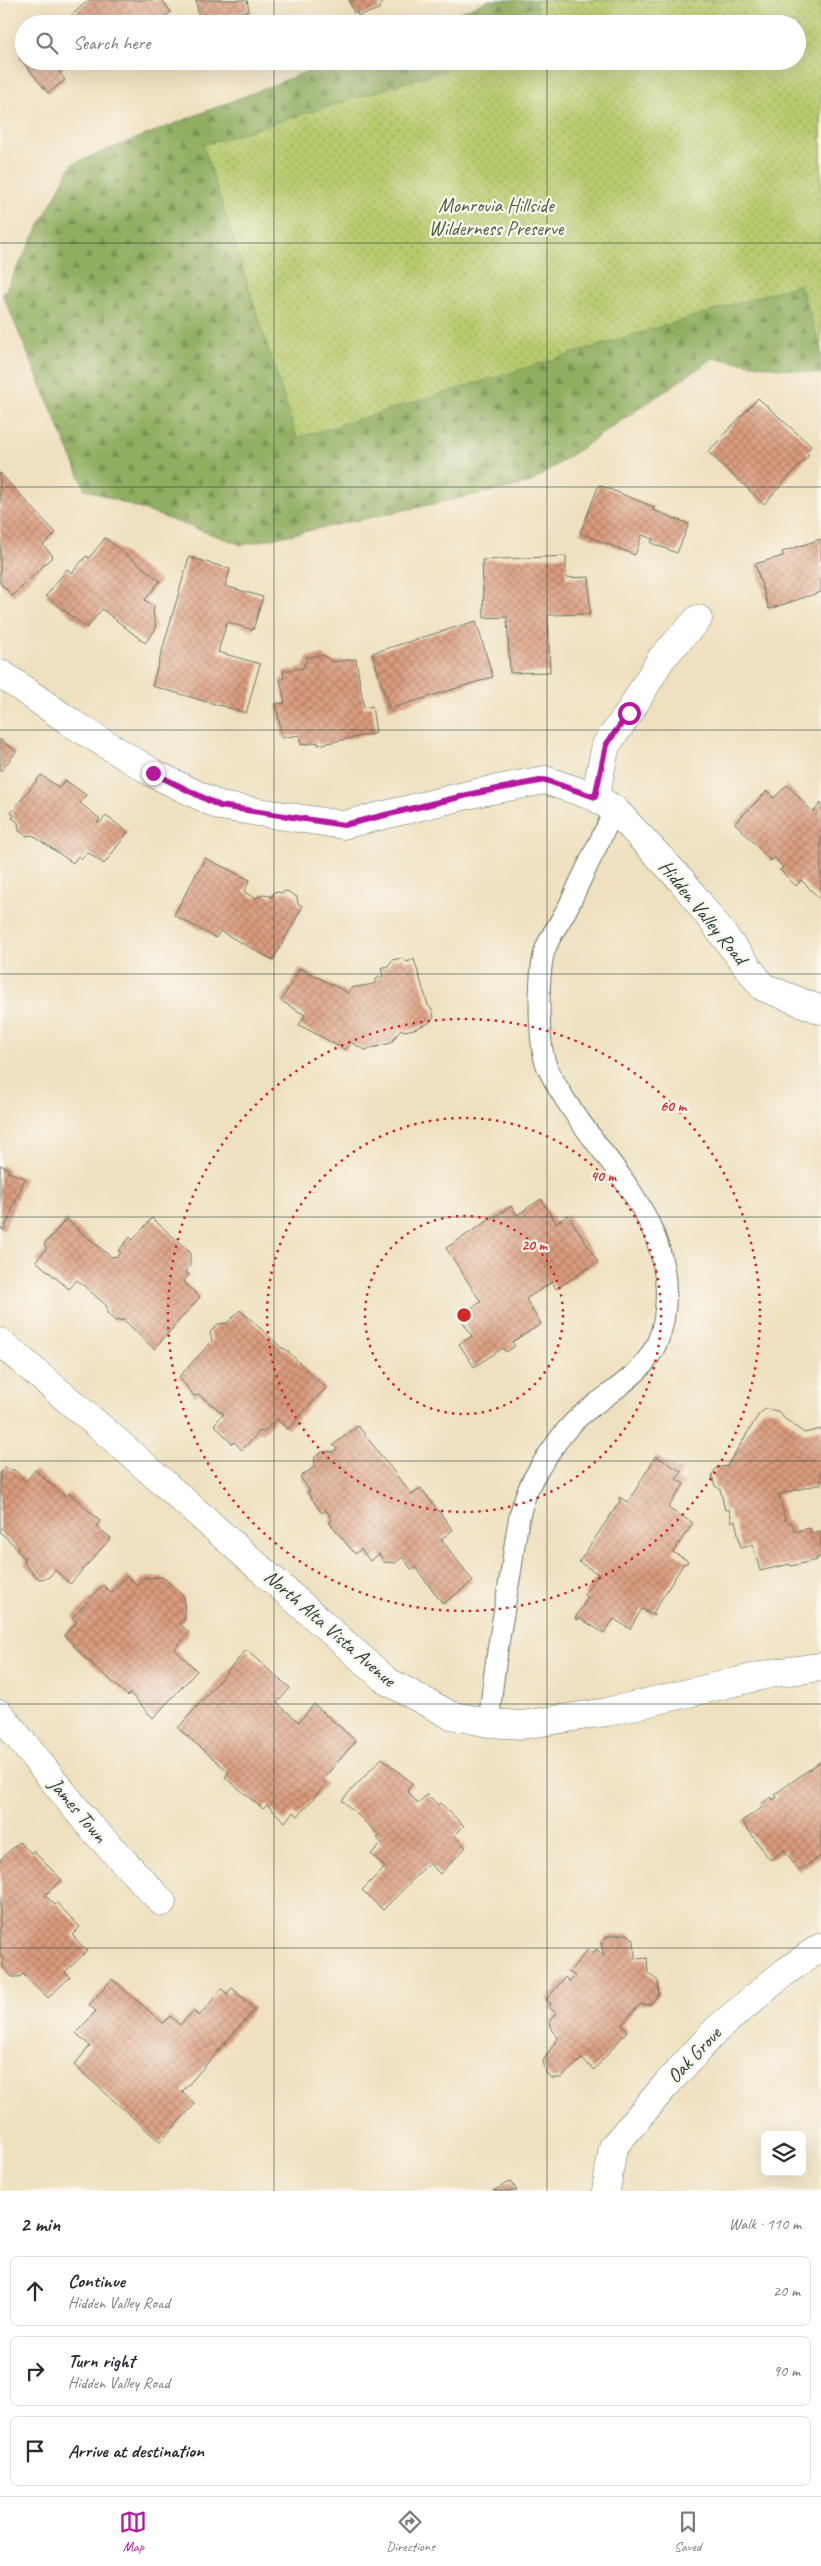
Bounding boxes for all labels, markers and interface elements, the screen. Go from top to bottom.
search box [15,15,806,70]
icon: search [33,29,61,57]
text: Search here [73,31,150,55]
park label: Monrovia Hillside Wilderness Preserve [429,193,565,241]
route start [618,702,641,725]
route end [142,762,165,785]
street label: Hidden Valley Road [653,855,755,972]
text: 60 m [660,1097,687,1116]
text: 40 m [590,1167,617,1186]
text: 20 m [521,1236,548,1255]
centre of rings [455,1306,473,1324]
street label: North Alta Vista Avenue [259,1564,402,1693]
street label: James Town [43,1771,113,1849]
street label: Oak Grove [662,2021,727,2088]
map controls [761,2131,806,2176]
button: layers [761,2131,806,2176]
text: 2 min [20,2211,60,2237]
text: Walk · 110 m [729,2214,801,2234]
text: Continue [68,2269,125,2293]
icon: ahead [21,2277,49,2305]
text: 20 m [773,2281,800,2301]
text: Hidden Valley Road [68,2293,170,2313]
text: Turn right [68,2349,135,2373]
icon: right [21,2357,49,2385]
text: 90 m [773,2361,800,2381]
text: Hidden Valley Road [68,2373,170,2393]
icon: arrive [21,2437,49,2465]
text: Arrive at destination [68,2439,204,2463]
tab: Map [119,2508,147,2555]
tab: Directions [386,2508,435,2555]
tab: Saved [674,2508,702,2555]

